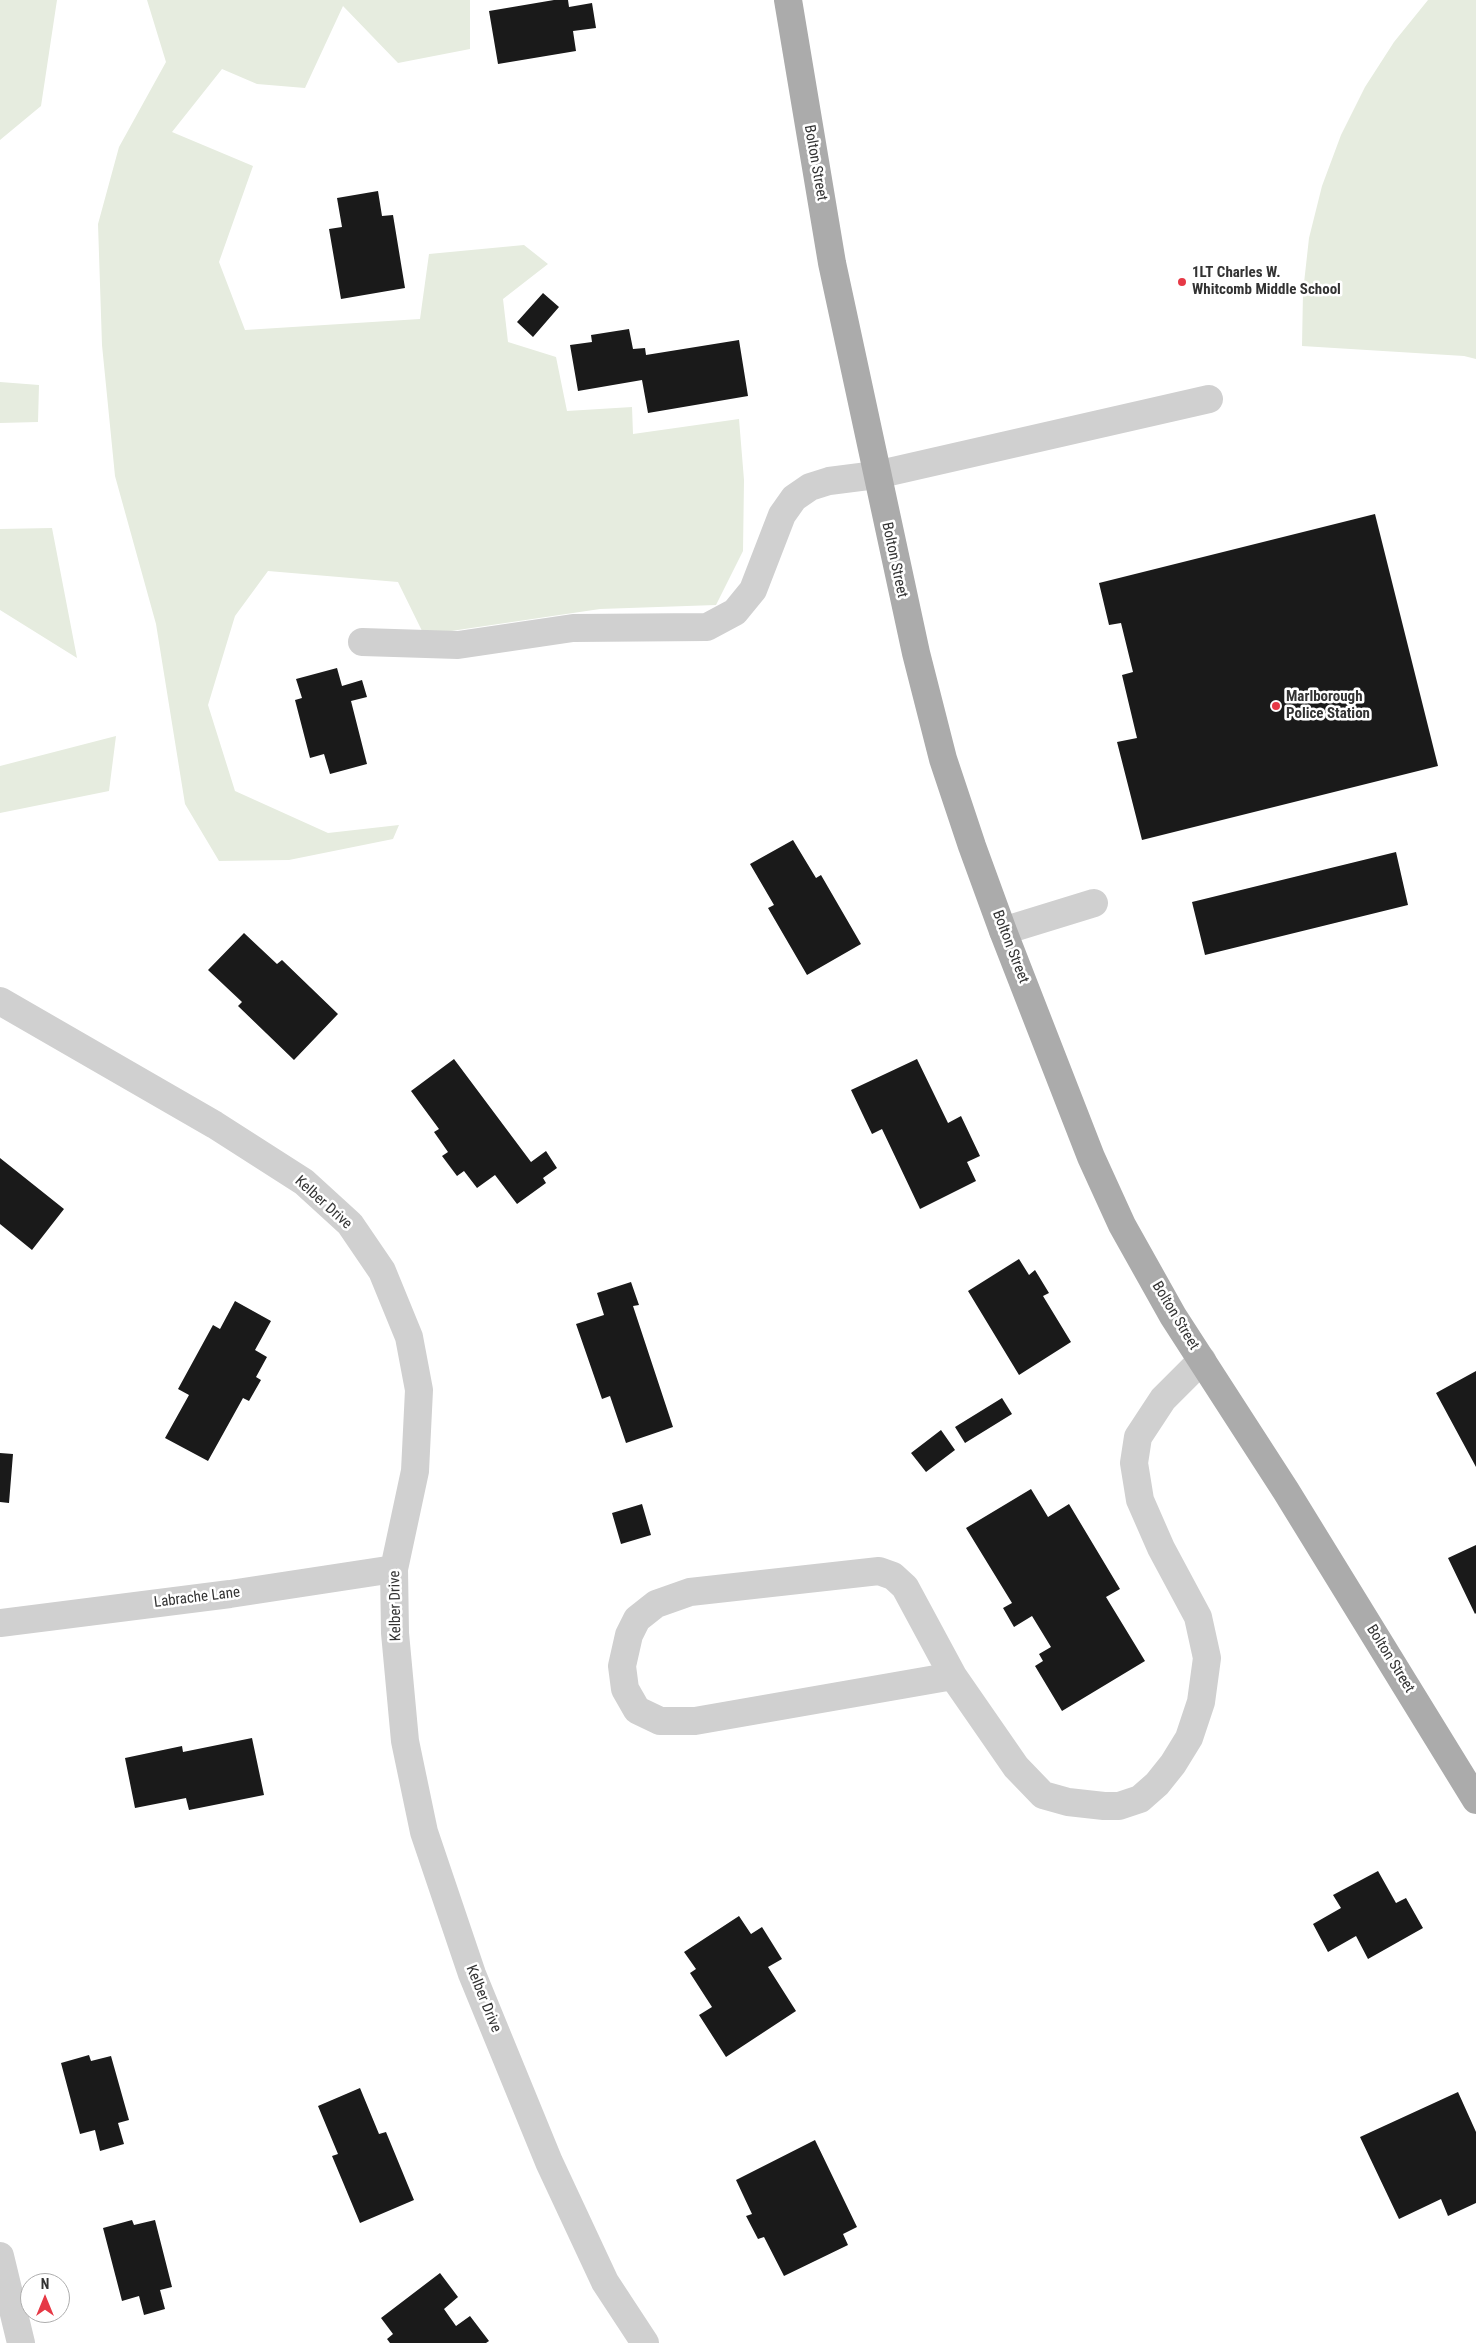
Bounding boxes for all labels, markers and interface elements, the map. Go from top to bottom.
street label: Bolton Street [799,124,831,202]
place label: 1LT Charles W. Whitcomb Middle School [1192,264,1341,299]
marker: 1LT Charles W. Whitcomb Middle School [1176,276,1188,288]
street label: Bolton Street [877,521,911,599]
place label: Marlborough Police Station [1286,688,1370,723]
marker: Marlborough Police Station [1270,700,1282,712]
street label: Bolton Street [988,908,1032,986]
street label: Kelber Drive [291,1173,355,1233]
street label: Bolton Street [1147,1278,1203,1354]
street label: Kelber Drive [386,1570,406,1642]
street label: Labrache Lane [153,1584,241,1612]
street label: Bolton Street [1362,1622,1418,1696]
street label: Kelber Drive [461,1963,505,2035]
north arrow [20,2273,70,2323]
text: N [41,2276,49,2292]

